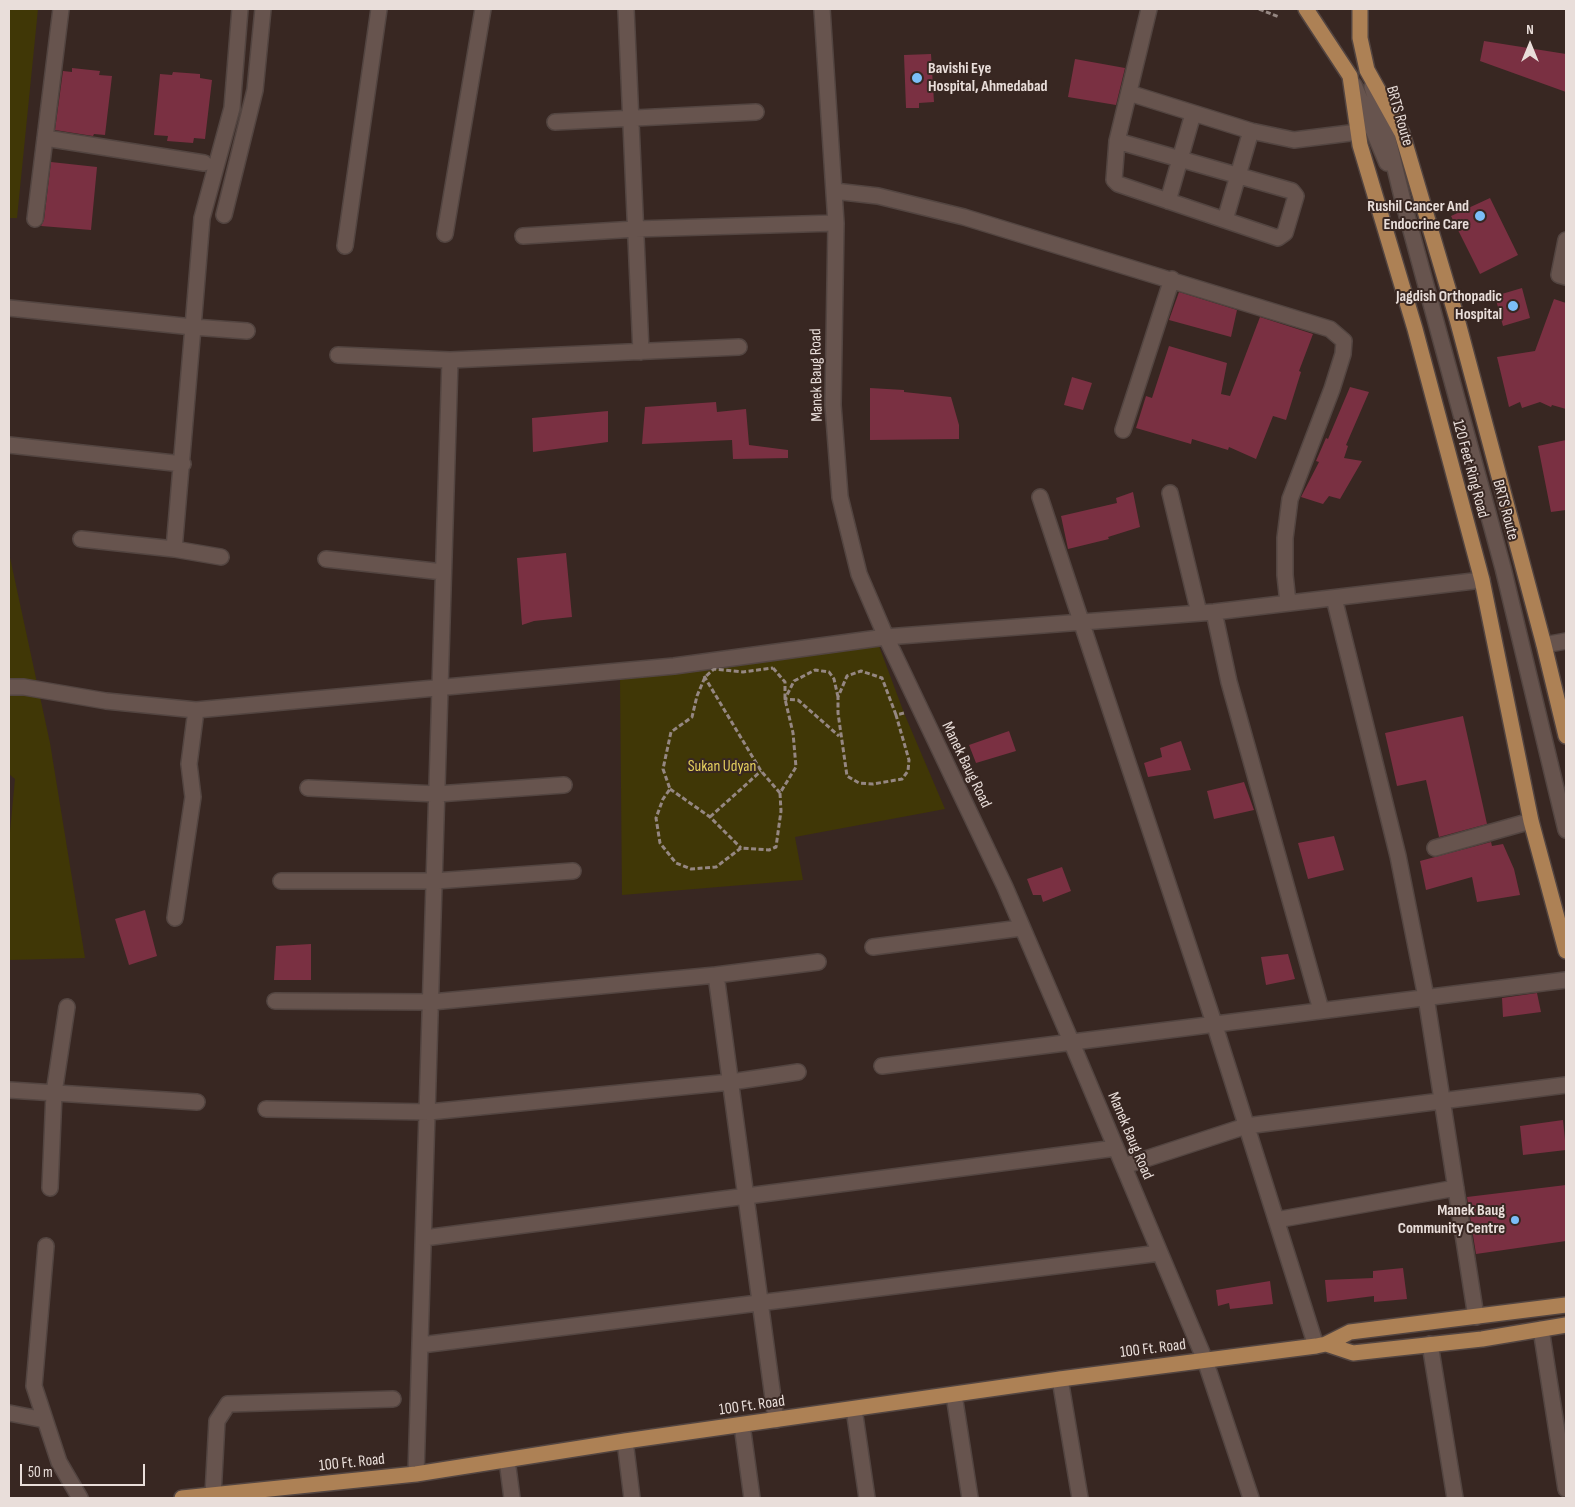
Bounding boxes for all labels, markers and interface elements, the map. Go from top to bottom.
north arrow [1505,20,1555,70]
text: N [1526,21,1534,38]
place label: Bavishi Eye Hospital, Ahmedabad [928,59,1047,97]
marker: Bavishi Eye Hospital, Ahmedabad [910,71,924,85]
street label: BRTS Route [1381,84,1417,148]
place label: Rushil Cancer And Endocrine Care [1367,197,1469,235]
marker: Rushil Cancer And Endocrine Care [1473,209,1487,223]
place label: Jagdish Orthopadic Hospital [1396,287,1502,325]
marker: Jagdish Orthopadic Hospital [1506,299,1520,313]
street label: Manek Baug Road [807,328,827,422]
street label: 120 Feet Ring Road [1448,418,1492,520]
street label: BRTS Route [1488,478,1522,542]
street label: Manek Baug Road [937,719,995,811]
park label: Sukan Udyan [688,757,756,777]
street label: Manek Baug Road [1103,1089,1157,1183]
place label: Manek Baug Community Centre [1398,1201,1505,1239]
marker: Manek Baug Community Centre [1509,1214,1521,1226]
street label: 100 Ft. Road [1119,1335,1187,1363]
street label: 100 Ft. Road [718,1392,786,1420]
street label: 100 Ft. Road [318,1450,386,1476]
scale bar [22,1454,148,1486]
text: 50 m [28,1463,53,1482]

